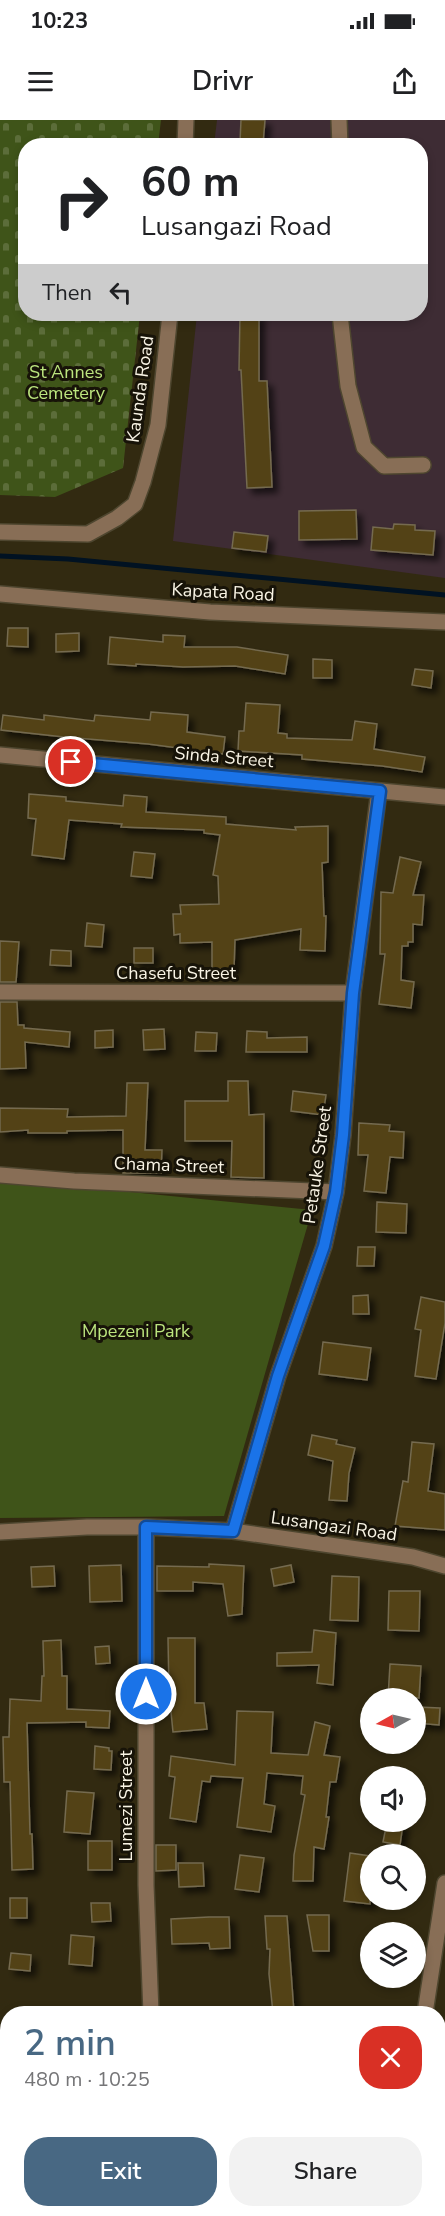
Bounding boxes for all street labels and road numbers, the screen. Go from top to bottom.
street label: Kaunda Road [121,334,159,444]
street label: Kapata Road [171,577,275,607]
street label: Sinda Street [174,741,275,773]
street label: Chasefu Street [116,961,237,985]
street label: Petauke Street [297,1104,337,1225]
street label: Chama Street [113,1151,225,1179]
street label: Lusangazi Road [269,1505,399,1547]
street label: Lumezi Street [114,1750,138,1861]

